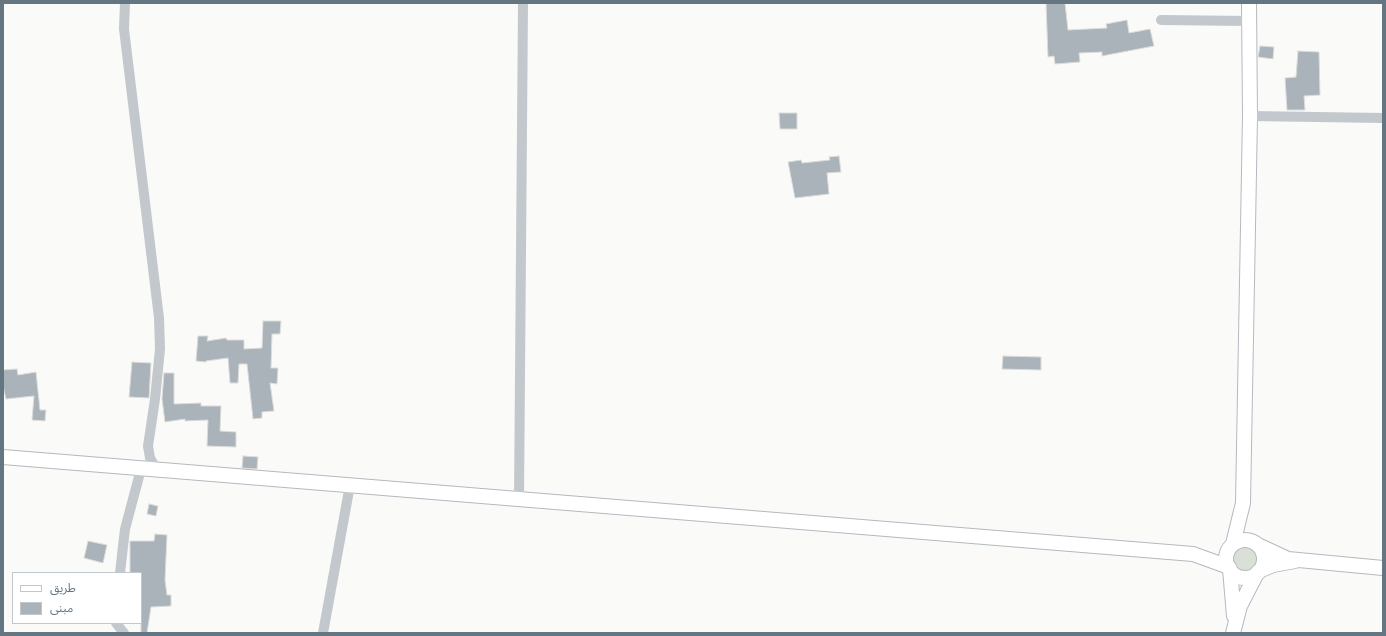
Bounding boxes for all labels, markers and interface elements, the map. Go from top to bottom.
legend [12,572,142,624]
text: طريق [50,580,76,595]
text: مبنى [50,600,73,615]

